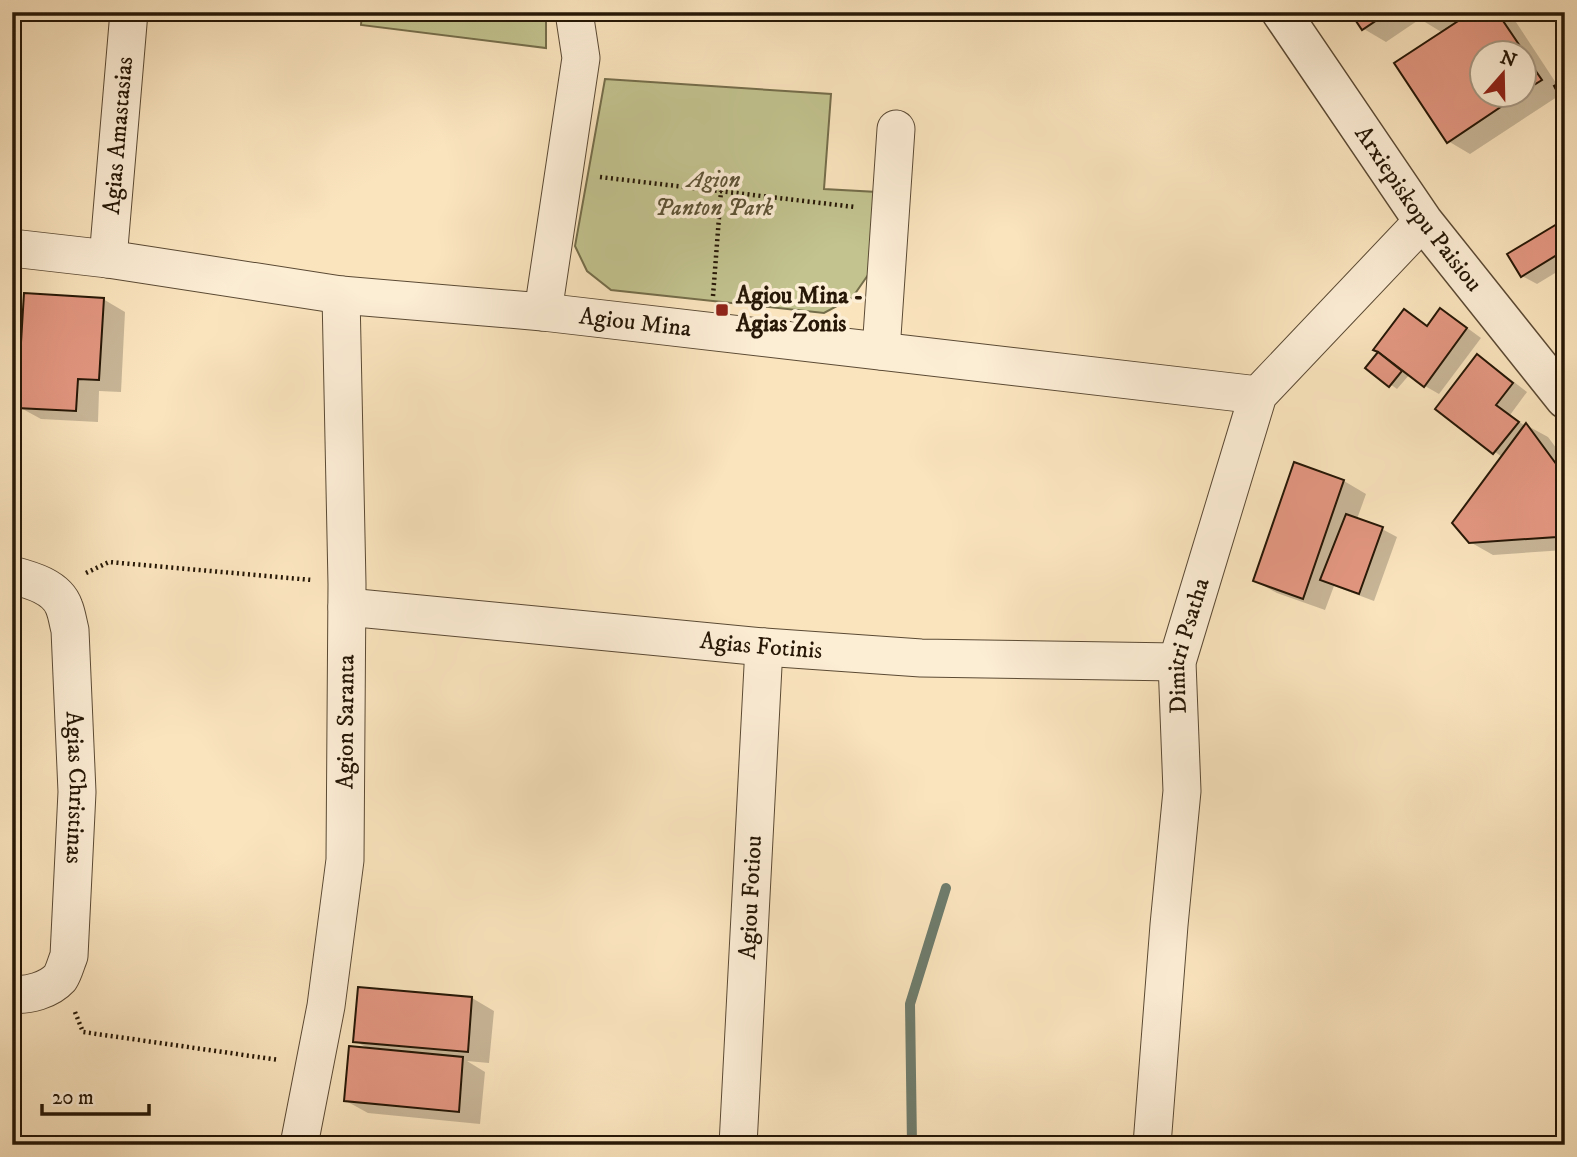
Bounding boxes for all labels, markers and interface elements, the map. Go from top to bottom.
north arrow [1468,38,1538,108]
text: N [1497,46,1520,73]
street label: Agias Amastasias [97,55,140,216]
street label: Arxiepiskopu Paisiou [1348,120,1489,298]
park label: Agion Panton Park [655,165,773,223]
place label: Agiou Mina - Agias Zonis [735,281,863,339]
street label: Agiou Mina [578,301,694,344]
marker: Agiou Mina - Agias Zonis [714,302,730,318]
street label: Dimitri Psatha [1162,574,1217,714]
street label: Agias Fotinis [699,626,823,666]
street label: Agion Saranta [331,654,361,789]
street label: Agias Christinas [59,711,92,865]
street label: Agiou Fotiou [733,834,769,960]
scale bar [42,1073,149,1117]
text: 20 m [52,1085,94,1111]

